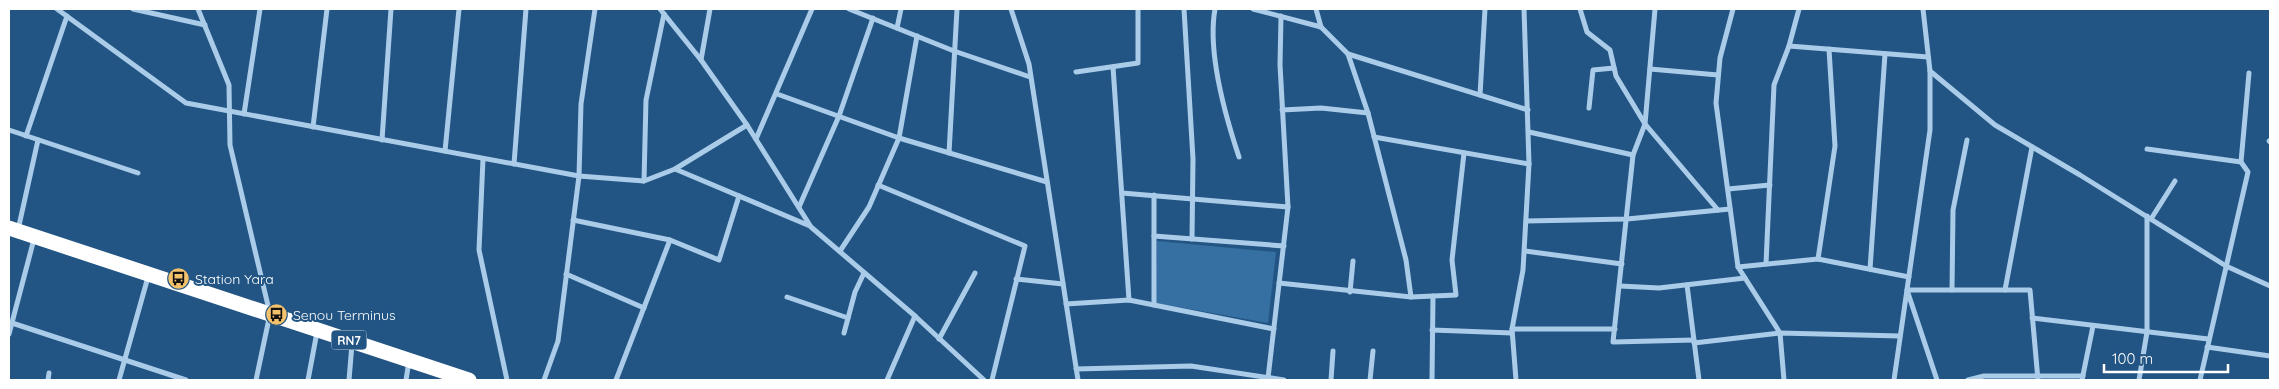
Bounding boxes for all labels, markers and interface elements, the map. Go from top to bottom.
bus stop icon: Station Yara [167,267,191,291]
place label: Station Yara [195,270,274,288]
bus stop icon: Senou Terminus [265,303,289,327]
place label: Senou Terminus [293,306,396,324]
road number: RN7 [332,330,366,350]
scale bar [2104,342,2228,374]
text: 100 m [2112,349,2153,368]

